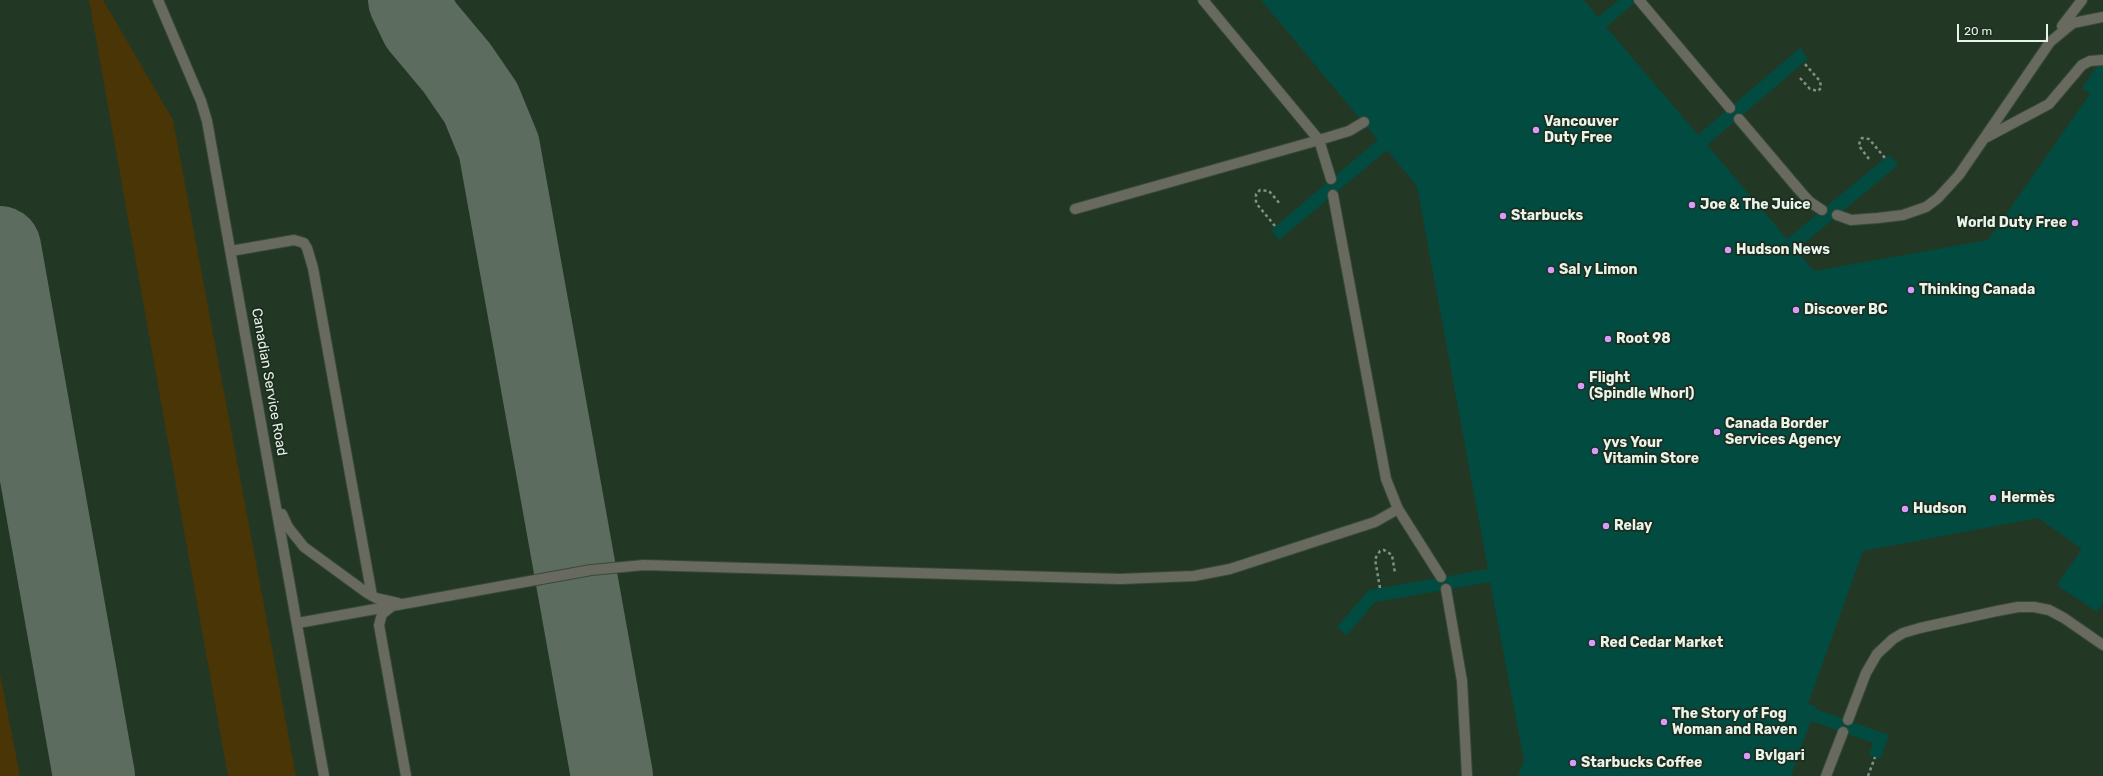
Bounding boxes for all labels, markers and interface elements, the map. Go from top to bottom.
scale bar [1959,16,2050,42]
text: 20 m [1964,24,1992,38]
place label: Vancouver Duty Free [1544,114,1619,146]
marker: Vancouver Duty Free [1531,125,1541,135]
place label: Joe & The Juice [1700,197,1811,213]
marker: Joe & The Juice [1687,200,1697,210]
place label: Starbucks [1511,208,1583,224]
marker: Starbucks [1498,211,1508,221]
place label: World Duty Free [1957,215,2067,231]
marker: World Duty Free [2070,218,2080,228]
place label: Hudson News [1736,242,1830,258]
marker: Hudson News [1723,245,1733,255]
place label: Sal y Limon [1559,262,1638,278]
marker: Sal y Limon [1546,265,1556,275]
place label: Thinking Canada [1919,282,2035,298]
marker: Thinking Canada [1906,285,1916,295]
place label: Discover BC [1804,302,1888,318]
marker: Discover BC [1791,305,1801,315]
street label: Canadian Service Road [248,307,290,457]
place label: Root 98 [1616,331,1671,347]
marker: Root 98 [1603,334,1613,344]
place label: Flight (Spindle Whorl) [1589,370,1694,402]
marker: Flight (Spindle Whorl) [1576,381,1586,391]
place label: Canada Border Services Agency [1725,416,1841,448]
marker: Canada Border Services Agency [1712,427,1722,437]
place label: yvs Your Vitamin Store [1603,435,1699,468]
marker: yvs Your Vitamin Store [1590,446,1600,456]
place label: Hermès [2001,490,2055,506]
marker: Hermès [1988,493,1998,503]
place label: Hudson [1913,501,1967,517]
marker: Hudson [1900,504,1910,514]
place label: Relay [1614,518,1652,534]
marker: Relay [1601,521,1611,531]
place label: Red Cedar Market [1600,635,1723,651]
marker: Red Cedar Market [1587,638,1597,648]
place label: The Story of Fog Woman and Raven [1672,706,1797,738]
marker: The Story of Fog Woman and Raven [1659,717,1669,727]
place label: Bvlgari [1755,748,1805,764]
marker: Bvlgari [1742,751,1752,761]
place label: Starbucks Coffee [1581,755,1702,771]
marker: Starbucks Coffee [1568,758,1578,768]

